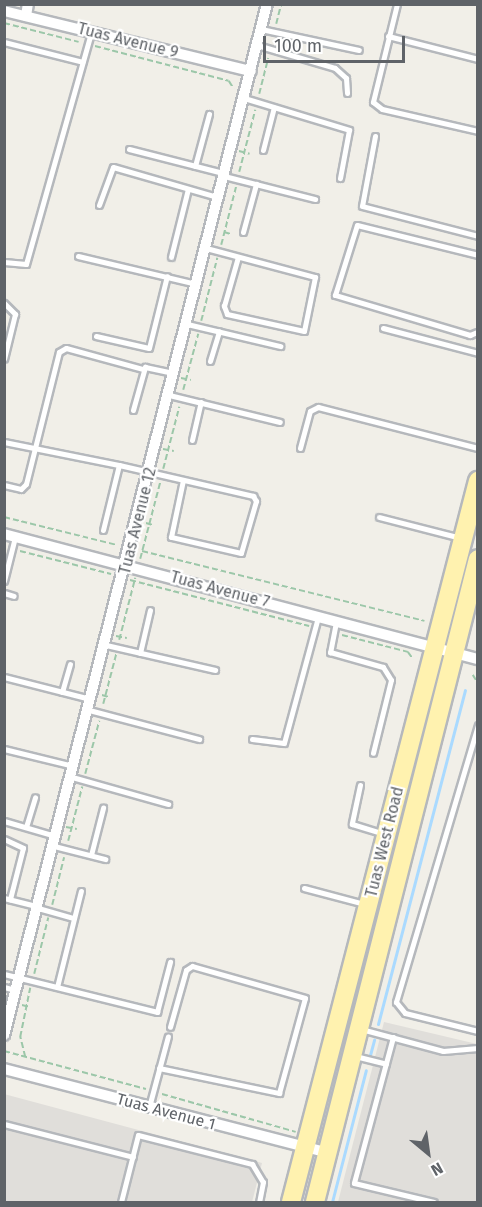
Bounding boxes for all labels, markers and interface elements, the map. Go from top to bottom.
street label: Tuas Avenue 9 [76,19,180,63]
scale bar [266,24,408,62]
text: 100 m [274,35,322,57]
street label: Tuas Avenue 12 [115,466,161,576]
street label: Tuas Avenue 7 [168,568,272,612]
street label: Tuas West Road [362,785,408,899]
street label: Tuas Avenue 1 [115,1090,217,1134]
north arrow [398,1123,458,1183]
text: N [428,1158,446,1180]

